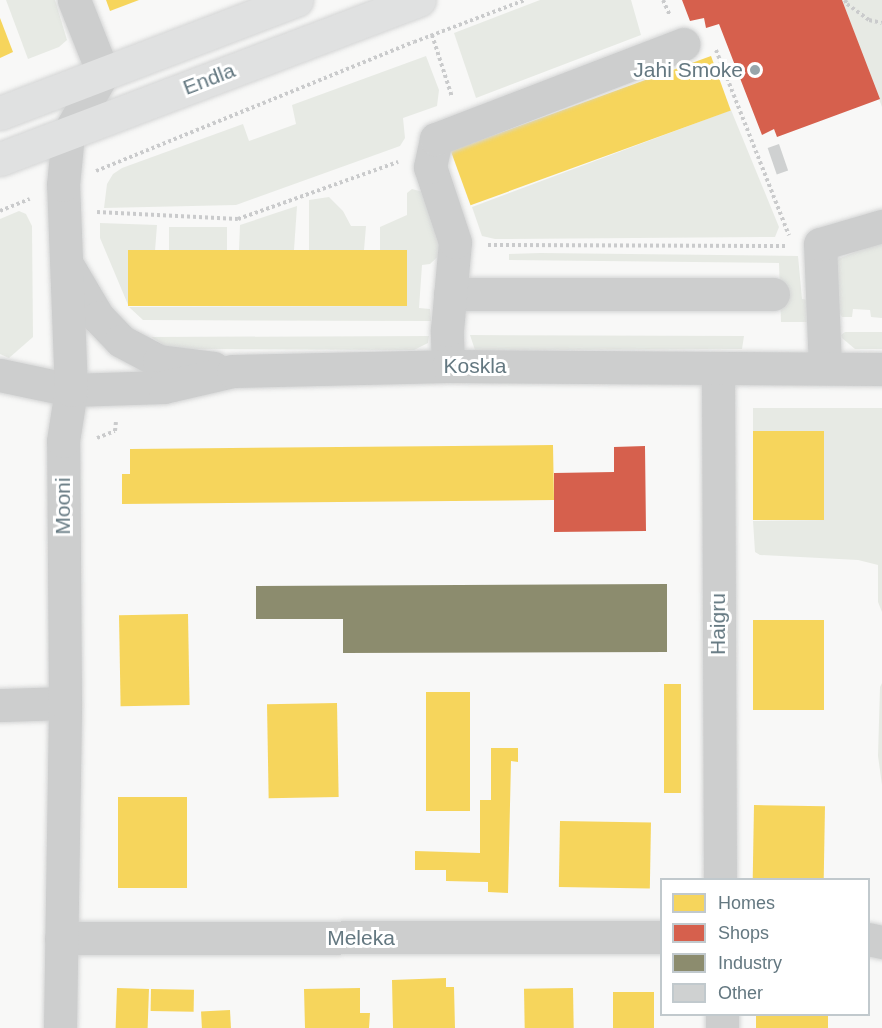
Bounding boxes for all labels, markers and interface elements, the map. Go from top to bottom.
place label: Jahi Smoke [633,57,743,83]
street label: Endla [179,58,239,100]
marker: Jahi Smoke [748,63,762,77]
street label: Koskla [443,353,507,379]
street label: Mooni [50,477,76,535]
street label: Haigru [705,593,731,655]
legend [660,878,870,1016]
text: Homes [718,893,775,913]
text: Shops [718,923,769,943]
street label: Meleka [327,925,395,951]
text: Industry [718,953,782,973]
text: Other [718,983,763,1003]

